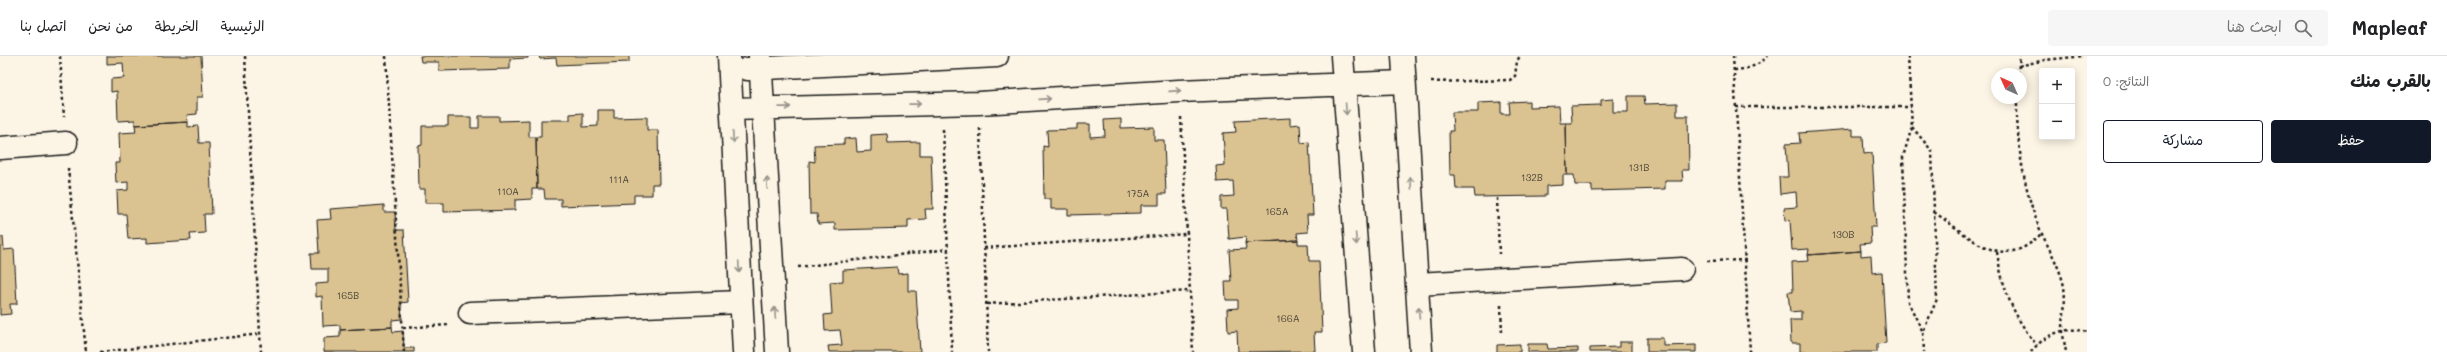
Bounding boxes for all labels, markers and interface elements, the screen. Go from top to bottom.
search box [2048,10,2328,46]
text: Mapleaf [2352,15,2427,40]
text: اتصل بنا [20,16,66,35]
text: من نحن [88,16,133,35]
text: الخريطة [155,16,199,35]
text: الرئيسية [221,16,264,35]
text: ابحث هنا [2227,16,2282,36]
icon: search [2292,17,2314,39]
north arrow [1991,68,2027,104]
map controls [2039,68,2075,140]
button: + [2039,68,2075,104]
text: بالقرب منك [2350,69,2431,91]
text: النتائج: 0 [2103,72,2149,89]
one-way arrow [1168,87,1181,94]
one-way arrow [1038,96,1051,103]
one-way arrow [908,101,921,108]
one-way arrow [1342,102,1349,115]
one-way arrow [778,103,791,111]
button: − [2039,104,2075,140]
button: مشاركة [2103,120,2263,163]
button: حفظ [2271,120,2431,163]
one-way arrow [730,130,737,143]
house number: 131B [1628,160,1650,174]
house number: 132B [1521,170,1543,184]
house number: 111A [609,172,629,186]
one-way arrow [764,177,771,190]
one-way arrow [1407,177,1414,190]
house number: 110A [497,184,519,198]
house number: 175A [1127,186,1149,200]
house number: 165A [1265,204,1289,218]
house number: 130B [1832,227,1854,241]
one-way arrow [1352,232,1359,245]
one-way arrow [736,260,743,273]
house number: 165B [337,288,359,302]
one-way arrow [771,307,778,320]
one-way arrow [1415,307,1422,320]
house number: 166A [1276,311,1300,325]

